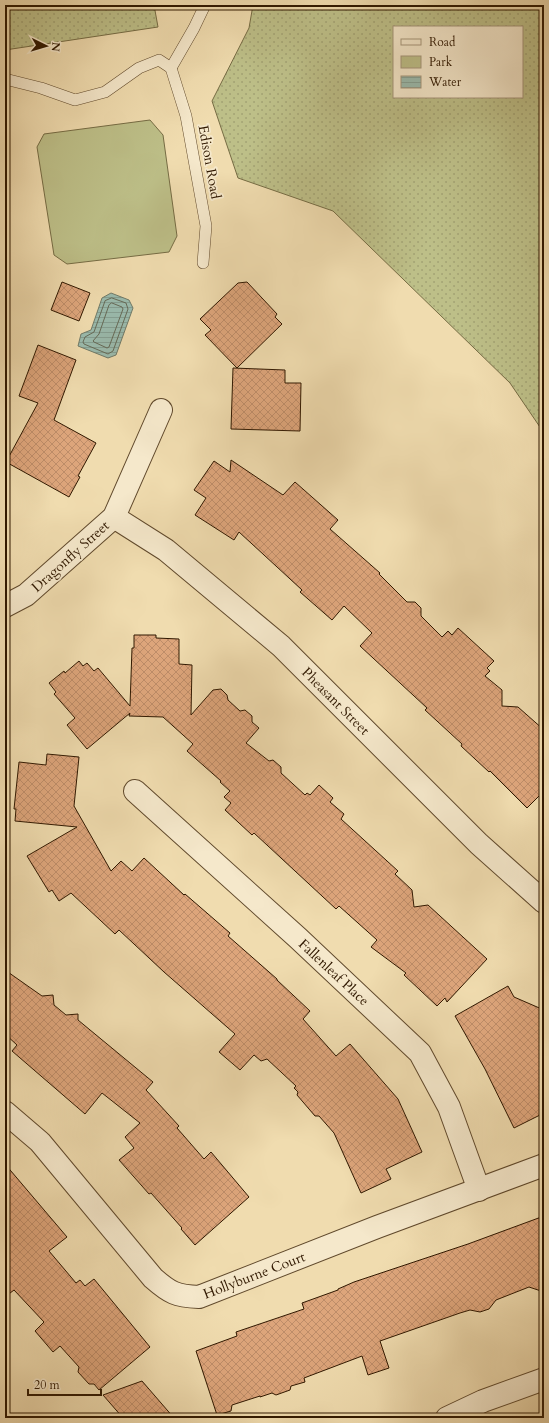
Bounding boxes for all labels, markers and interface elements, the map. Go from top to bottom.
north arrow [26,26,66,66]
legend [393,26,523,98]
text: Road [429,34,456,50]
text: N [48,41,63,53]
text: Park [429,54,453,70]
text: Water [428,74,462,90]
street label: Edison Road [194,124,225,201]
street label: Dragonfly Street [27,516,114,596]
street label: Pheasant Street [297,663,374,740]
street label: Fallenleaf Place [294,935,373,1010]
street label: Hollyburne Court [201,1247,308,1304]
scale bar [28,1371,101,1397]
text: 20 m [34,1377,61,1393]

